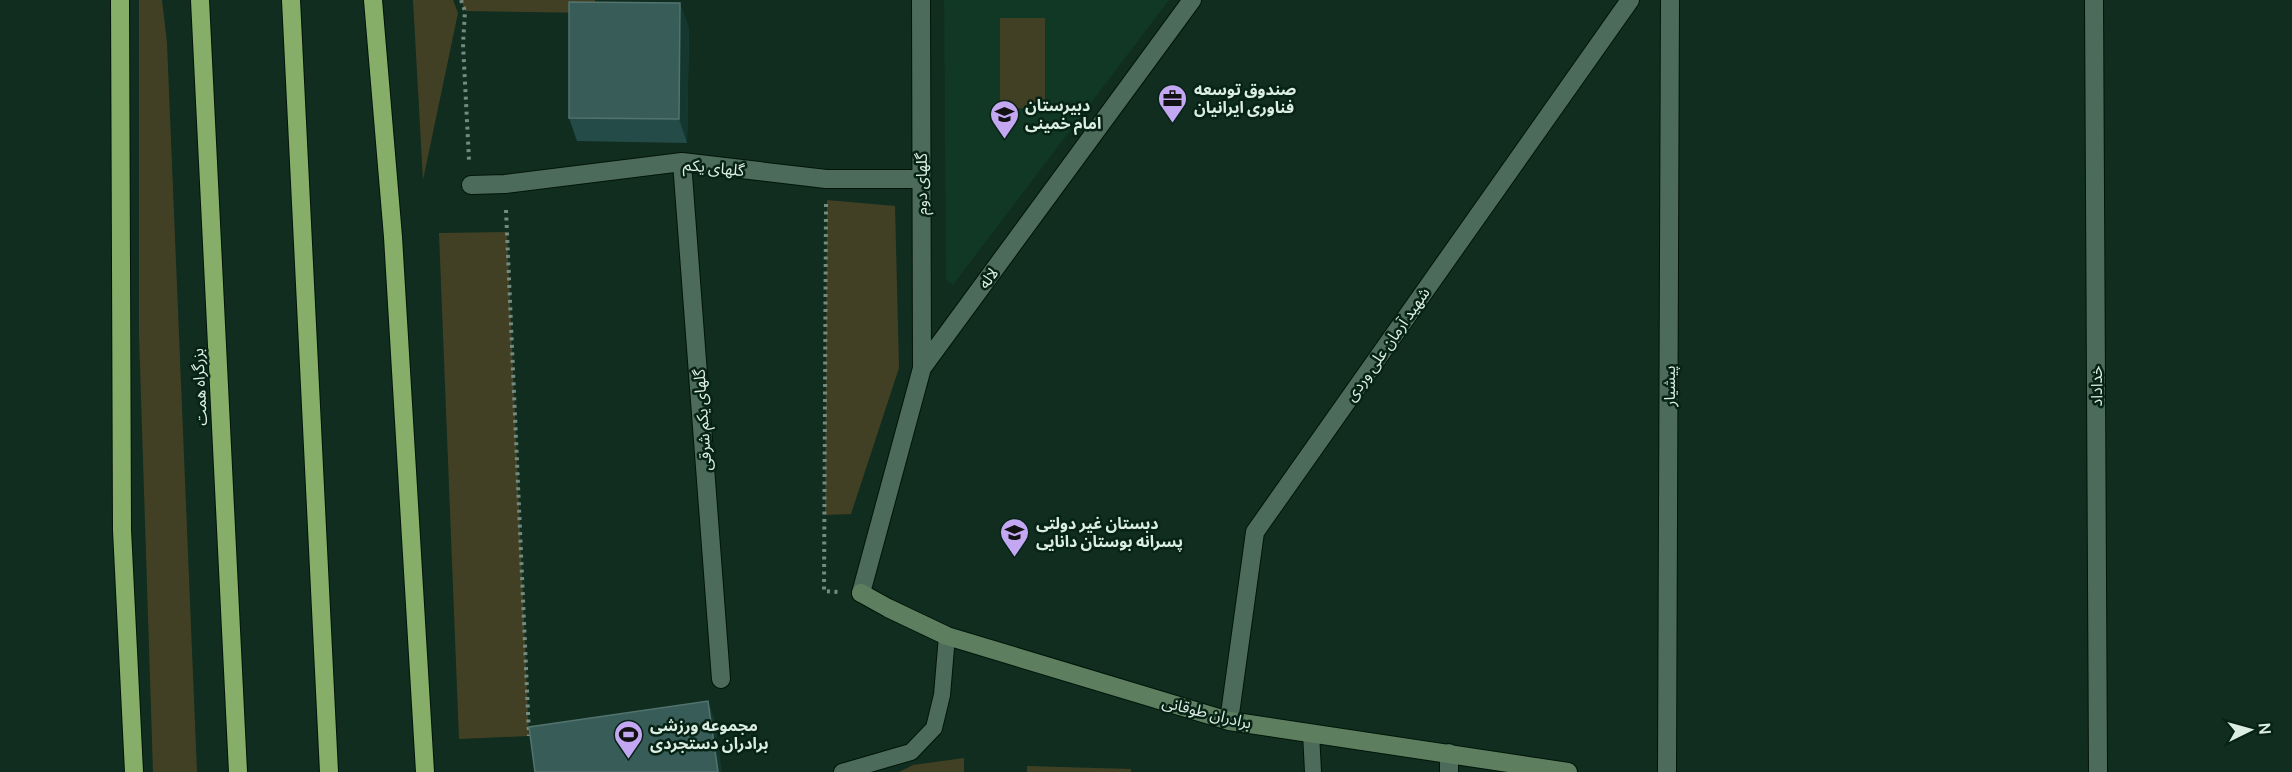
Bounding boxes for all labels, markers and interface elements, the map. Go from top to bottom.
place label: صندوق توسعه فناوری ایرانیان [1194,78,1296,118]
office icon: صندوق توسعه فناوری ایرانیان [1157,82,1189,124]
place label: دبیرستان امام خمینی [1025,94,1101,135]
school or university icon: دبیرستان امام خمینی [988,98,1020,140]
street label: گلهای یکم [682,153,746,183]
street label: گلهای دوم [910,153,934,215]
street label: لاله [973,263,1003,293]
street label: شهید آرمان علی وردی [1339,283,1435,405]
street label: بزرگراه همت [186,348,212,426]
street label: پیشیار [1658,366,1680,407]
street label: خداداد [2085,366,2107,406]
street label: گلهای یکم شرقی [687,368,719,472]
place label: دبستان غیر دولتی پسرانه بوستان دانایی [1036,512,1183,552]
school or university icon: دبستان غیر دولتی پسرانه بوستان دانایی [999,516,1031,558]
street label: برادران طوقانی [1160,690,1254,734]
north arrow [2220,700,2280,760]
place label: مجموعه ورزشی برادران دستجردی [650,714,769,754]
sports icon: مجموعه ورزشی برادران دستجردی [613,718,645,760]
text: N [2253,722,2276,735]

